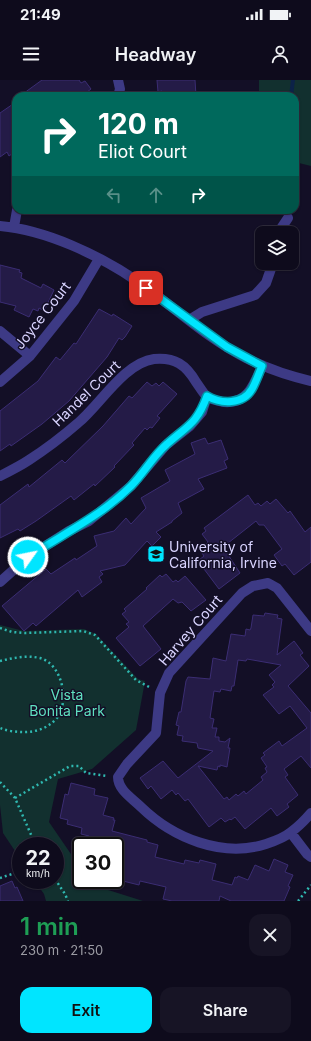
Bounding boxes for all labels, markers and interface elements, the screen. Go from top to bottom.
text: 21:49 [20,5,61,24]
icon: menu [20,43,42,65]
icon: person [269,43,291,65]
text: Headway [115,44,196,65]
text: 120 m [98,107,179,141]
icon: right [32,108,84,160]
text: Eliot Court [98,141,187,162]
icon: left [103,184,125,206]
icon: ahead [145,184,167,206]
icon: right [187,184,209,206]
map controls [255,226,299,270]
button: layers [255,226,299,270]
pin [129,271,163,305]
icon: arrive [135,277,157,299]
street label: Joyce Court [10,278,74,352]
street label: Handel Court [49,356,124,430]
position arrow [7,536,49,578]
place label: University of California, Irvine [169,538,277,571]
school or university icon: University of California, Irvine [146,544,166,564]
street label: Harvey Court [155,591,226,669]
park label: Vista Bonita Park [29,686,105,719]
speed limit sign: 30 [72,837,124,889]
text: 22 [25,846,51,870]
text: km/h [26,867,50,879]
text: 1 min [20,912,79,941]
button: close [249,914,291,956]
text: 230 m · 21:50 [20,942,103,958]
button: Exit [20,987,152,1033]
button: Share [160,987,291,1033]

